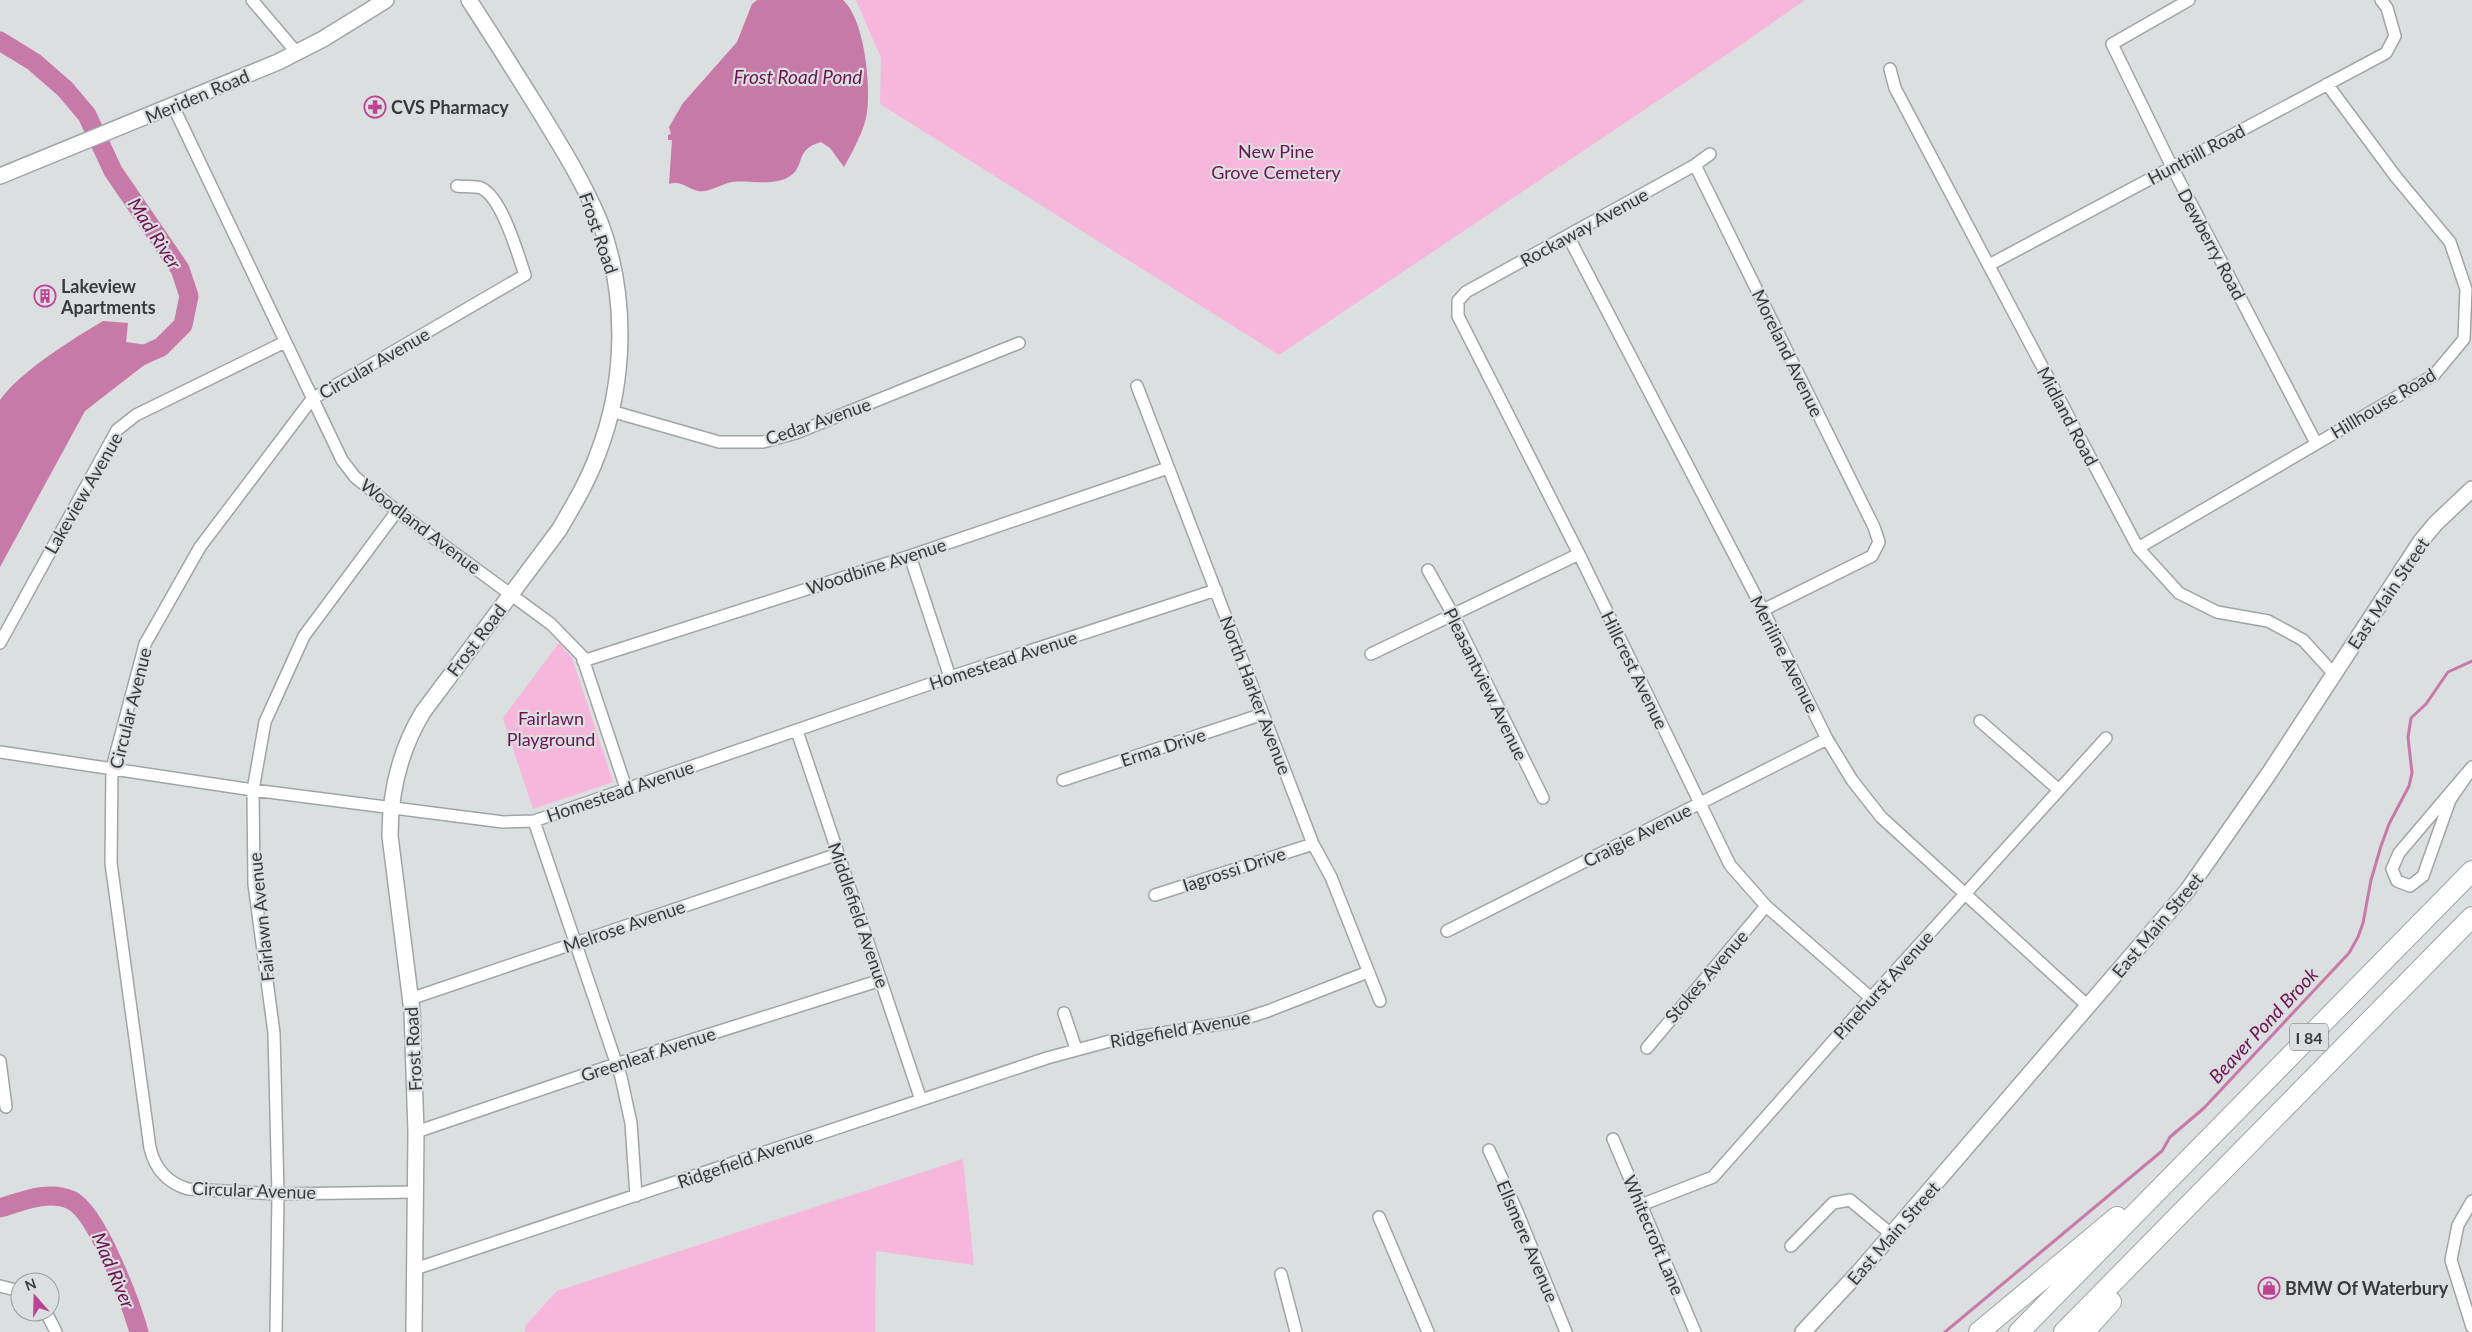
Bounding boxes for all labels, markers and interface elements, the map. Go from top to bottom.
street label: Meriden Road [142,64,252,128]
water label: Frost Road Pond [734,65,862,88]
pharmacy icon: CVS Pharmacy [363,95,387,119]
place label: CVS Pharmacy [391,96,509,118]
street label: Hunthill Road [2143,119,2249,189]
park label: New Pine Grove Cemetery [1211,140,1342,183]
street label: Rockaway Avenue [1516,183,1652,271]
street label: Dewberry Road [2173,184,2251,304]
street label: Frost Road [575,189,623,277]
water label: Mad River [124,193,187,273]
place label: Lakeview Apartments [60,275,156,318]
building icon: Lakeview Apartments [33,284,57,308]
street label: Moreland Avenue [1748,286,1828,420]
street label: Circular Avenue [315,322,433,404]
street label: Midland Road [2033,363,2103,469]
street label: Hillhouse Road [2327,363,2439,443]
street label: Cedar Avenue [762,393,874,449]
street label: Lakeview Avenue [39,428,127,558]
street label: Woodland Avenue [356,474,486,578]
street label: Woodbine Avenue [803,533,949,599]
street label: East Main Street [2343,533,2434,653]
street label: Meriline Avenue [1746,592,1824,716]
street label: Frost Road [442,600,510,680]
street label: Pleasantview Avenue [1440,604,1532,764]
street label: Hillcrest Avenue [1597,607,1673,733]
street label: North Harker Avenue [1216,613,1296,777]
street label: Homestead Avenue [926,626,1080,694]
street label: Circular Avenue [104,645,156,771]
park label: Fairlawn Playground [507,707,595,750]
street label: Erma Drive [1118,723,1208,771]
street label: Homestead Avenue [543,755,697,827]
street label: Craigie Avenue [1579,798,1695,872]
street label: Middlefield Avenue [824,839,894,991]
street label: Iagrossi Drive [1180,842,1288,896]
street label: Fairlawn Avenue [243,851,279,983]
street label: East Main Street [2107,868,2208,982]
street label: Melrose Avenue [560,895,688,957]
street label: Stokes Avenue [1660,925,1752,1027]
street label: Pinehurst Avenue [1828,926,1938,1044]
water label: Beaver Pond Brook [2204,962,2323,1087]
street label: Frost Road [400,1006,426,1092]
street label: Ridgefield Avenue [1108,1006,1252,1052]
street label: Greenleaf Avenue [578,1022,718,1086]
road number: I 84 [2290,1024,2328,1050]
street label: Ridgefield Avenue [674,1125,816,1193]
street label: Whitecroft Lane [1619,1172,1689,1298]
street label: East Main Street [1842,1176,1944,1289]
street label: Circular Avenue [192,1177,316,1203]
street label: Ellsmere Avenue [1492,1177,1564,1305]
water label: Mad River [88,1229,140,1312]
north arrow [10,1272,60,1322]
text: N [22,1274,38,1294]
shop icon: BMW Of Waterbury [2257,1276,2281,1300]
place label: BMW Of Waterbury [2285,1277,2449,1299]

